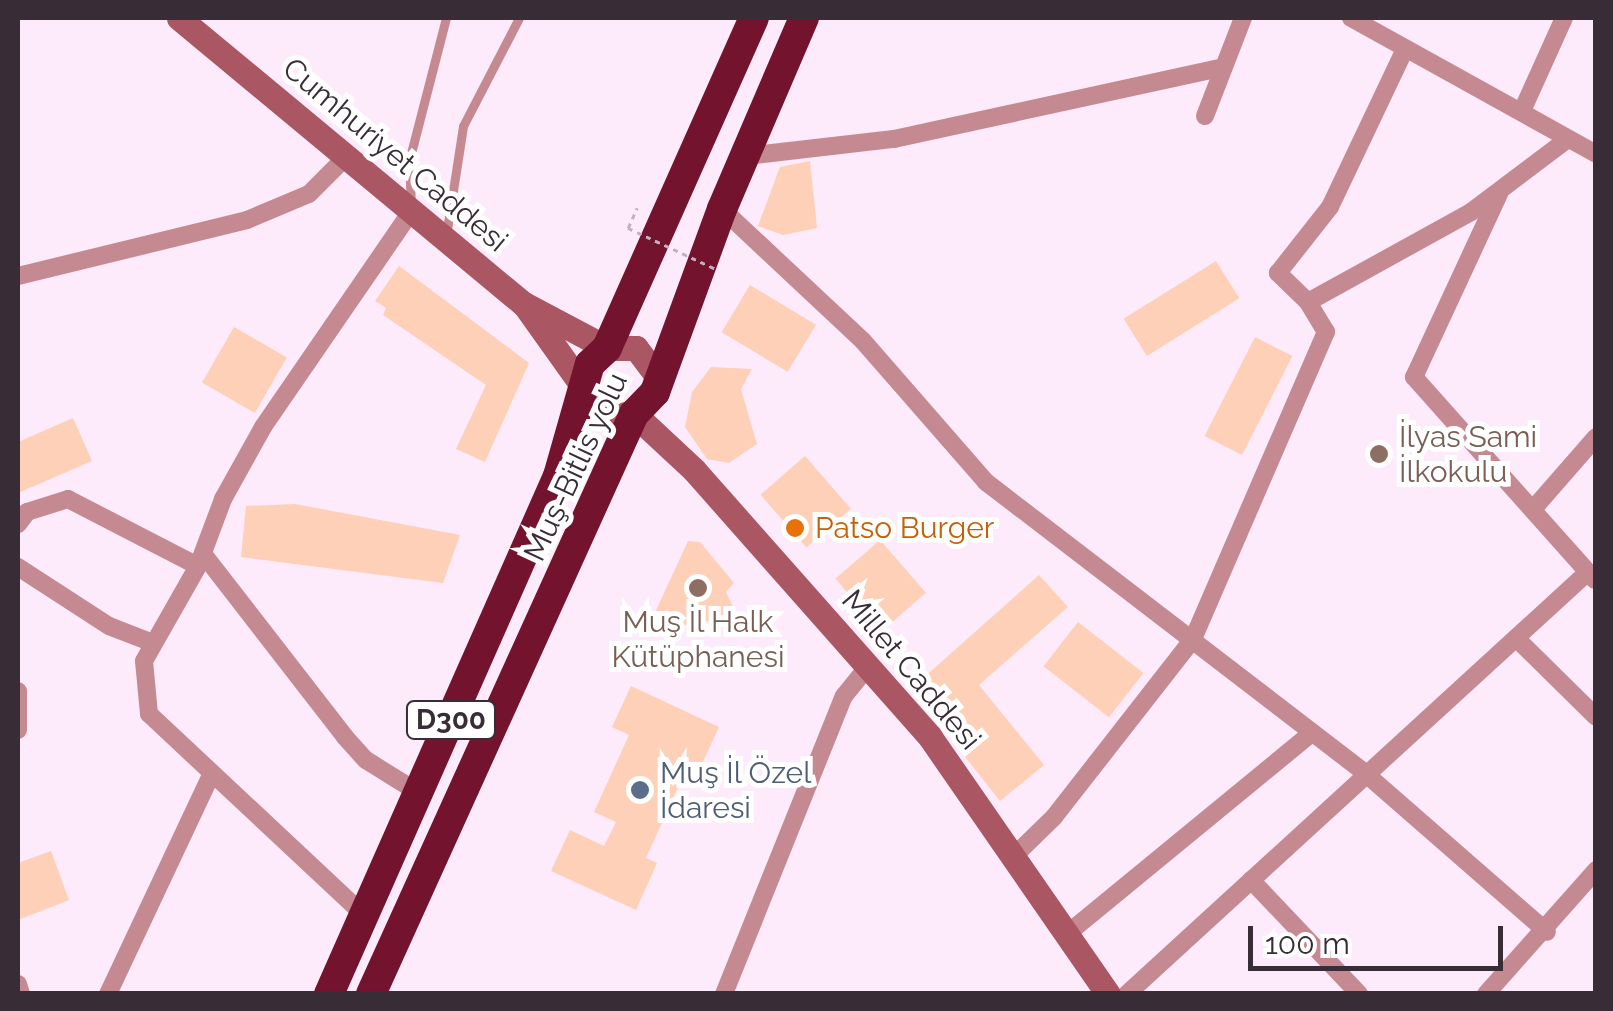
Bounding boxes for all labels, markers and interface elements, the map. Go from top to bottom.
street label: Cumhuriyet Caddesi [275,51,515,259]
street label: Muş-Bitlis yolu [517,367,635,567]
place label: İlyas Sami İlkokulu [1399,419,1537,490]
marker: İlyas Sami İlkokulu [1368,443,1390,465]
place label: Patso Burger [815,510,994,546]
marker: Patso Burger [784,517,806,539]
marker: Muş İl Halk Kütüphanesi [687,577,709,599]
street label: Millet Caddesi [834,583,988,757]
place label: Muş İl Halk Kütüphanesi [612,604,784,674]
road number: D300 [404,697,498,743]
place label: Muş İl Özel İdaresi [660,755,812,826]
marker: Muş İl Özel İdaresi [629,779,651,801]
scale bar [1253,906,1508,968]
text: 100 m [1265,926,1350,961]

